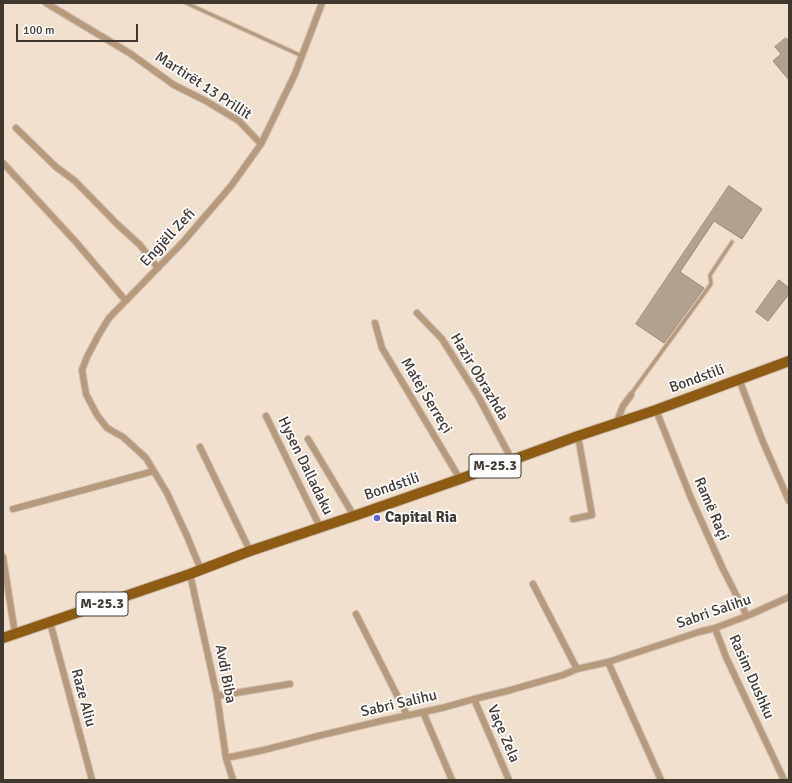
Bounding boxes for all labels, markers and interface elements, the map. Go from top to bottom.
scale bar [18,16,140,42]
text: 100 m [23,23,55,38]
street label: Martirët 13 Prillit [151,48,255,124]
street label: Engjëll Zefi [137,205,199,271]
street label: Hazir Obrazhda [446,330,512,424]
street label: Matej Serreçi [396,355,456,437]
street label: Bondstili [667,361,727,397]
street label: Hysen Dalladaku [273,414,337,518]
road number: M-25.3 [469,454,521,478]
street label: Bondstili [362,469,422,505]
street label: Ramë Raçi [690,475,732,543]
place label: Capital Ria [385,509,457,527]
marker: Capital Ria [372,513,382,523]
street label: Sabri Salihu [674,591,754,633]
road number: M-25.3 [76,592,128,616]
street label: Rasim Dushku [724,632,778,722]
street label: Avdi Biba [210,643,240,705]
street label: Raze Aliu [67,667,99,729]
street label: Sabri Salihu [359,686,439,722]
street label: Vaçe Zela [483,702,523,766]

